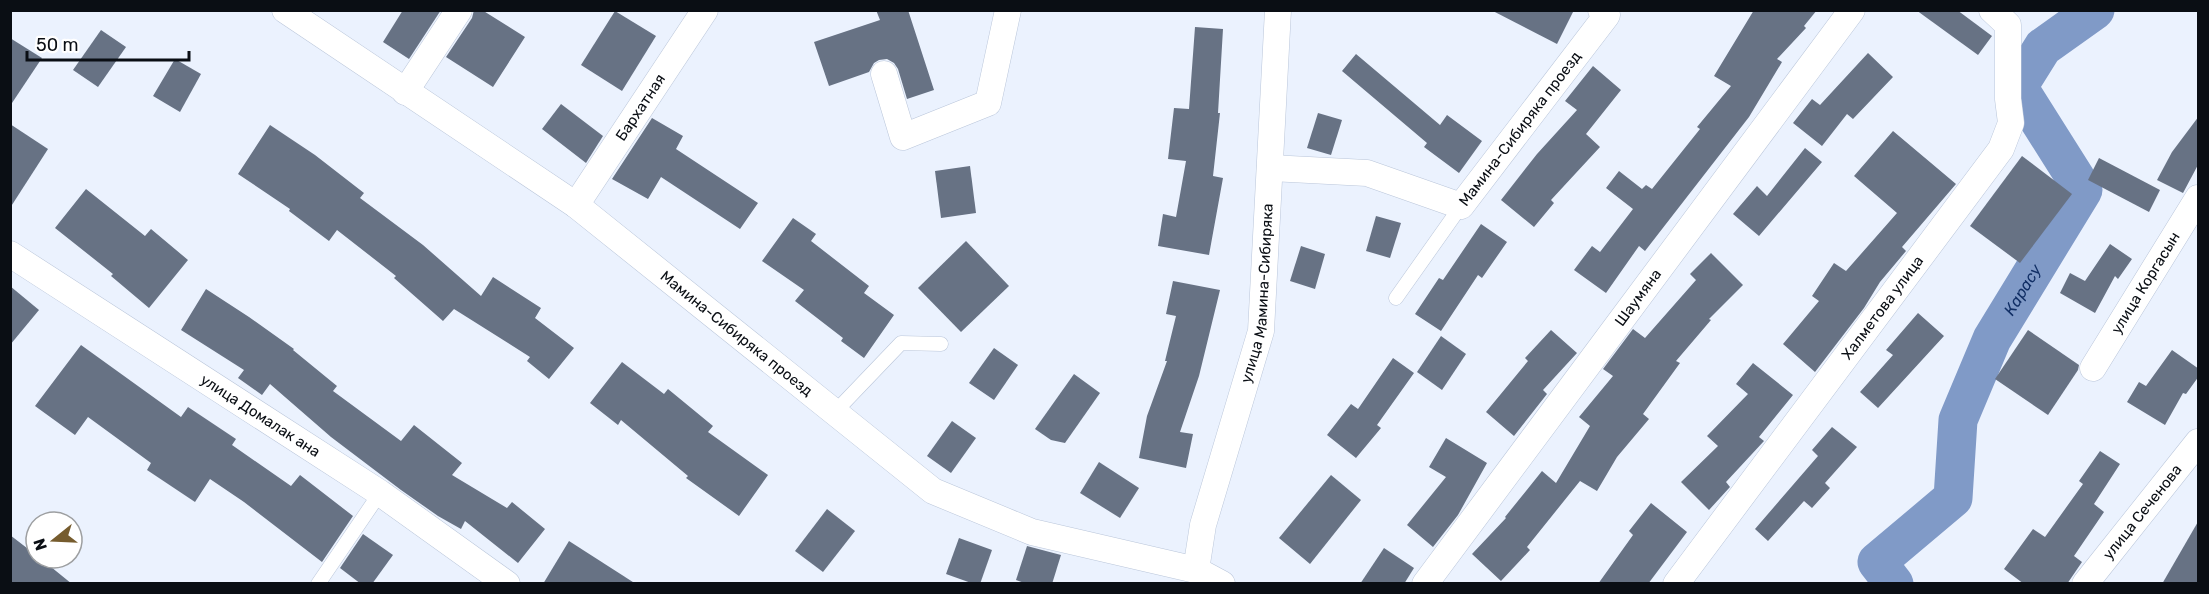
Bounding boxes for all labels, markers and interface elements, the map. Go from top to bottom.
scale bar [27,24,189,62]
text: 50 m [36,34,79,56]
street label: Мамина-Сибиряка проезд [1455,48,1585,210]
street label: Бархатная [612,71,669,144]
street label: улица Мамина-Сибиряка [1237,203,1277,385]
street label: улица Коргасын [2107,229,2184,337]
street label: Халметова улица [1838,252,1927,363]
water label: Карасу [2000,260,2046,319]
street label: Шаумяна [1611,265,1665,330]
street label: Мамина-Сибиряка проезд [657,267,816,400]
street label: улица Домалак ана [197,370,324,461]
street label: улица Сеченова [2099,461,2186,563]
north arrow [24,510,84,570]
text: N [29,536,51,553]

